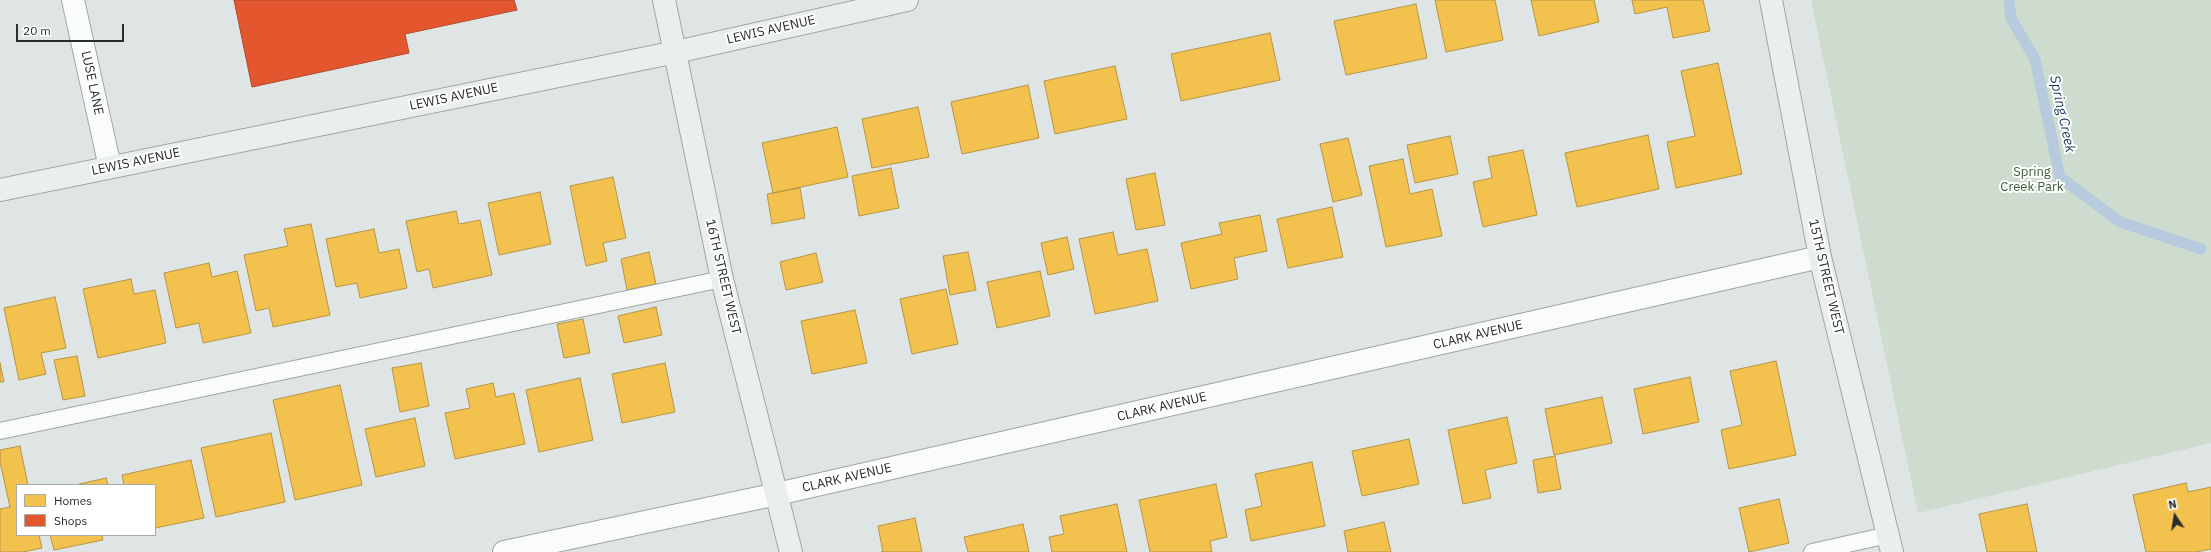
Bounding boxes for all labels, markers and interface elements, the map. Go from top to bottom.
street label: LEWIS AVENUE [725,12,817,48]
scale bar [18,16,126,42]
text: 20 m [23,23,51,38]
street label: LUSE LANE [78,50,106,116]
water label: Spring Creek [2046,74,2078,154]
street label: LEWIS AVENUE [408,80,500,114]
street label: LEWIS AVENUE [90,145,182,179]
park label: Spring Creek Park [2000,164,2064,195]
street label: 16TH STREET WEST [702,218,744,336]
street label: 15TH STREET WEST [1805,218,1847,336]
street label: CLARK AVENUE [1432,317,1524,353]
street label: CLARK AVENUE [1116,389,1208,425]
street label: CLARK AVENUE [801,460,893,496]
legend [16,484,156,536]
text: Homes [54,493,92,508]
north arrow [2155,496,2195,536]
text: N [2167,497,2178,512]
text: Shops [54,513,87,528]

